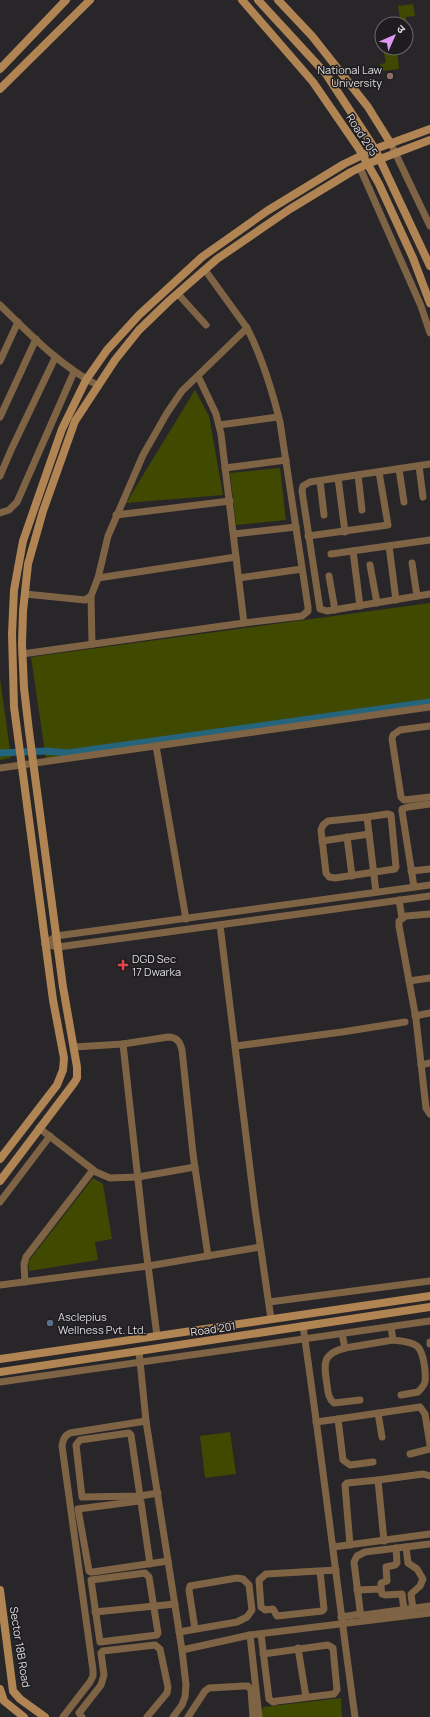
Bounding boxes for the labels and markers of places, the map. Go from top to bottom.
place label: National Law University [318,62,383,90]
marker: National Law University [385,71,395,81]
place label: DGD Sec 17 Dwarka [132,951,181,979]
marker: DGD Sec 17 Dwarka [117,959,129,971]
place label: Asclepius Wellness Pvt. Ltd. [58,1309,146,1337]
marker: Asclepius Wellness Pvt. Ltd. [45,1318,55,1328]

